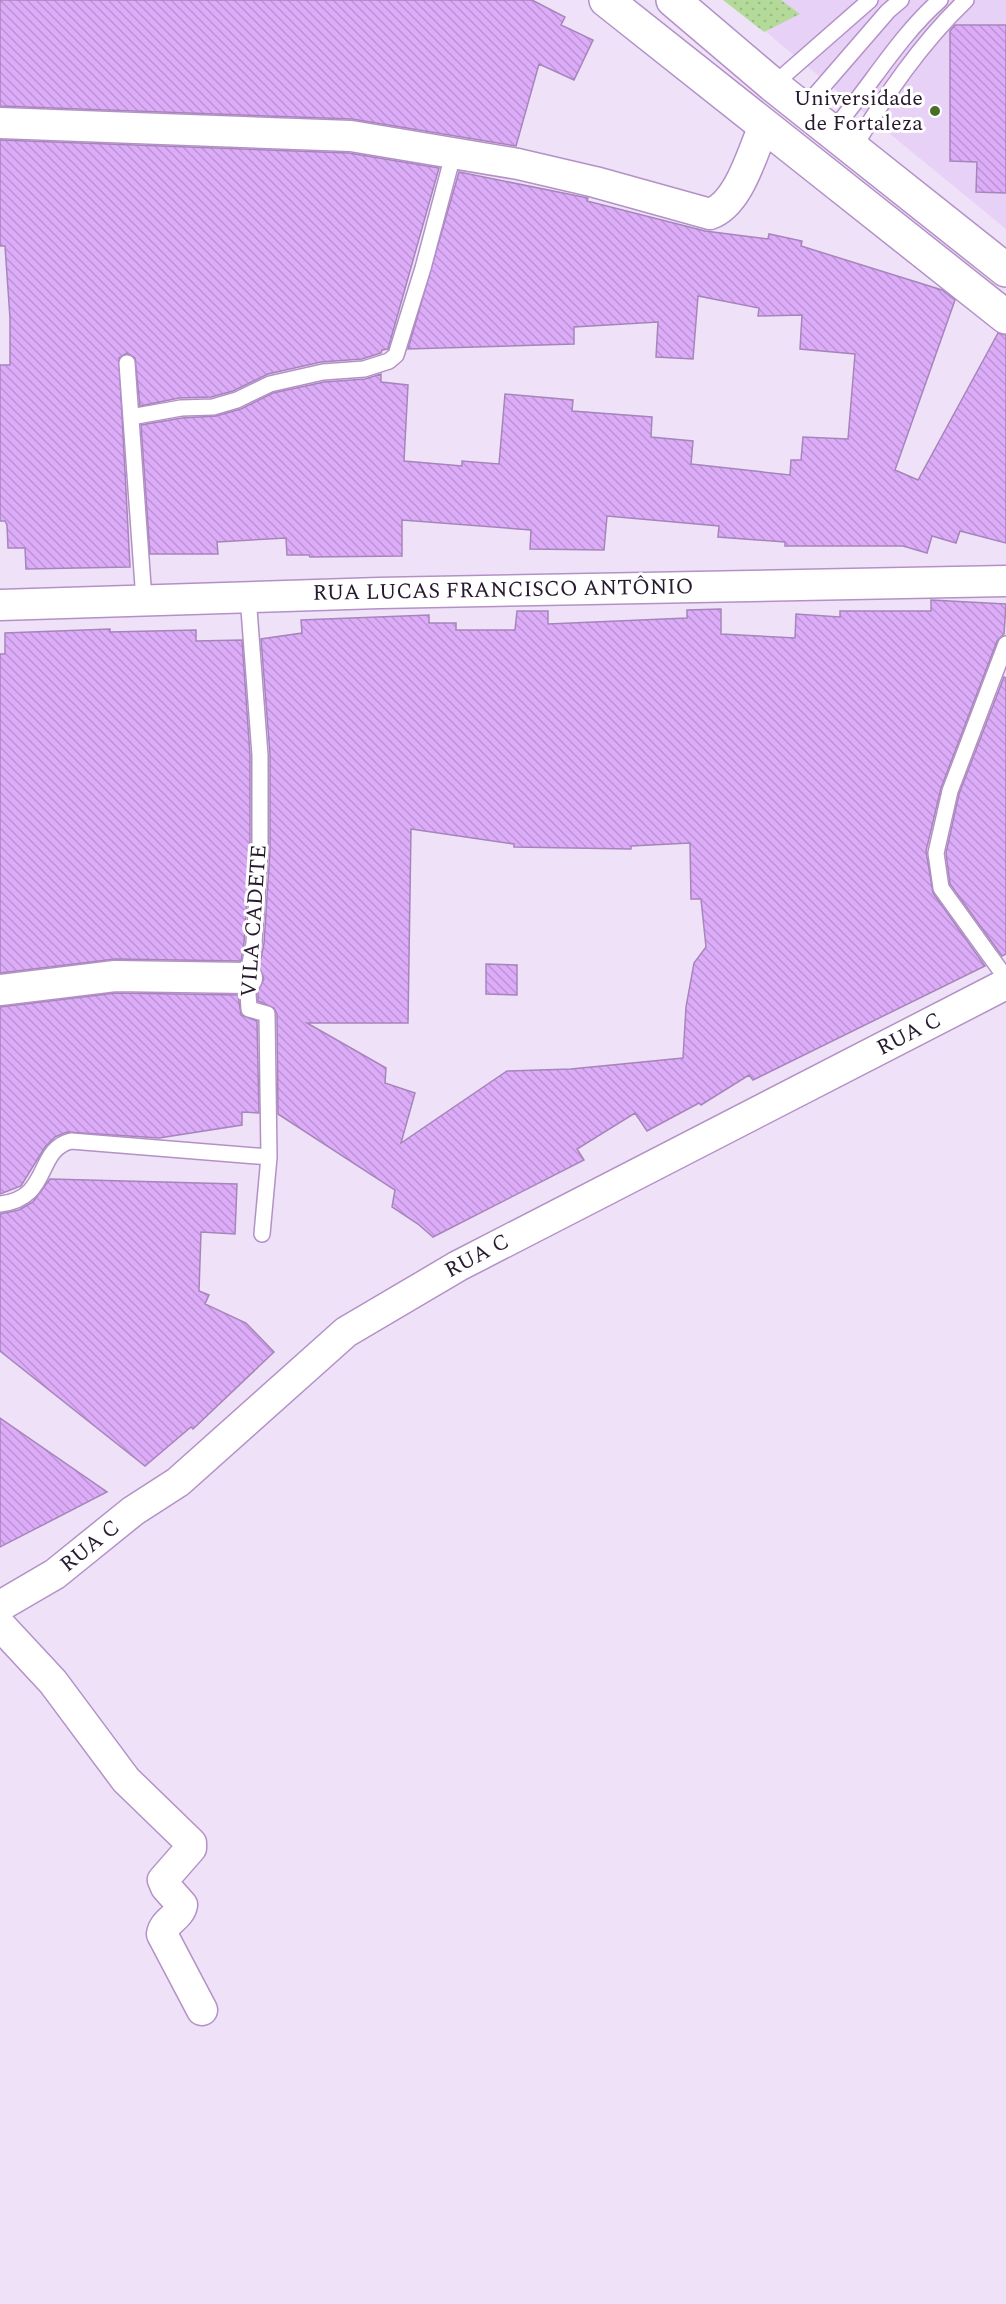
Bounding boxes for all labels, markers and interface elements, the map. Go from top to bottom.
place label: Universidade de Fortaleza [794,82,923,140]
marker: Universidade de Fortaleza [928,104,942,118]
street label: RUA LUCAS FRANCISCO ANTÔNIO [312,570,694,610]
street label: VILA CADETE [232,844,276,998]
street label: RUA C [871,1004,947,1064]
street label: RUA C [439,1225,515,1287]
street label: RUA C [53,1511,127,1581]

